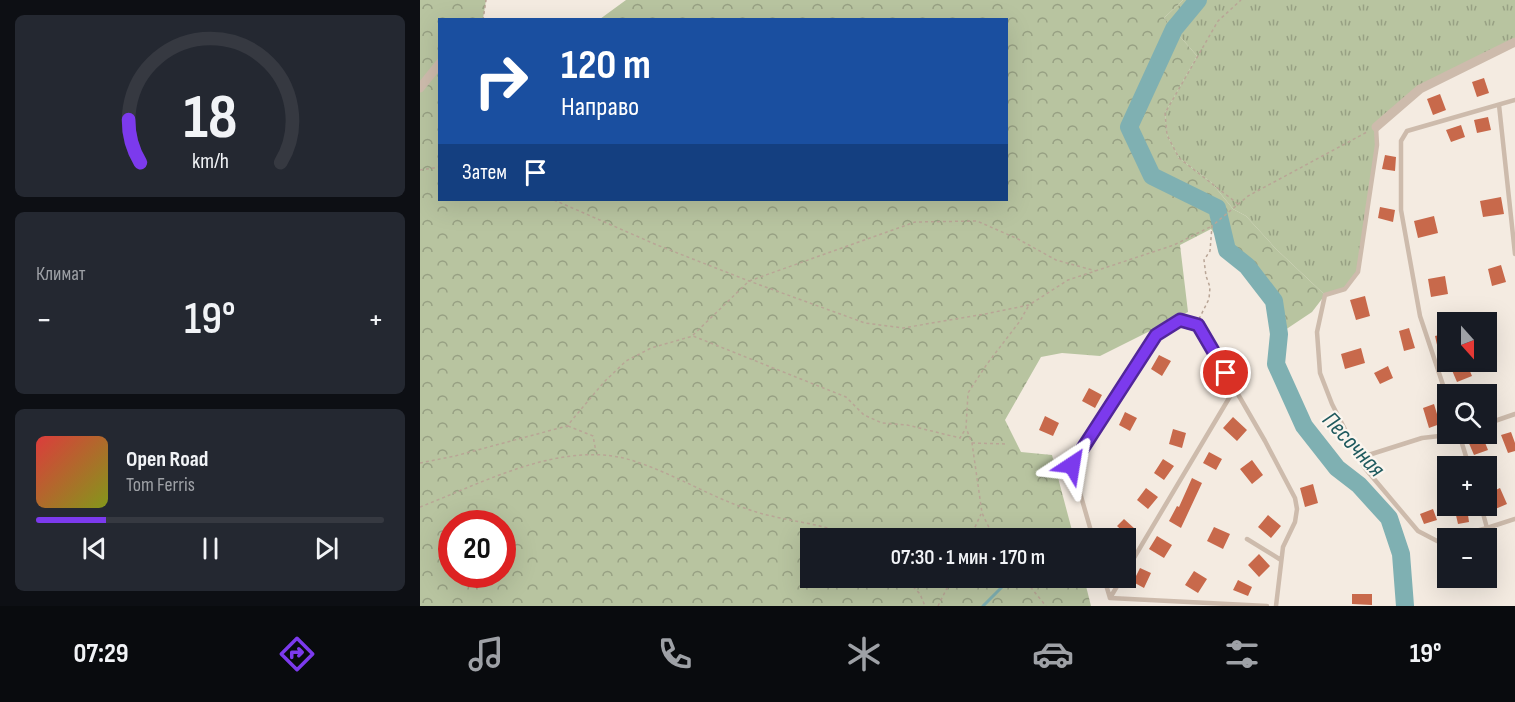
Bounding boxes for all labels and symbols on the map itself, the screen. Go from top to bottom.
north arrow [1437,312,1497,372]
pin [1200,347,1251,398]
water label: Песочная [1316,406,1392,484]
position arrow [1040,433,1104,497]
speed limit sign: 20 [438,510,516,588]

